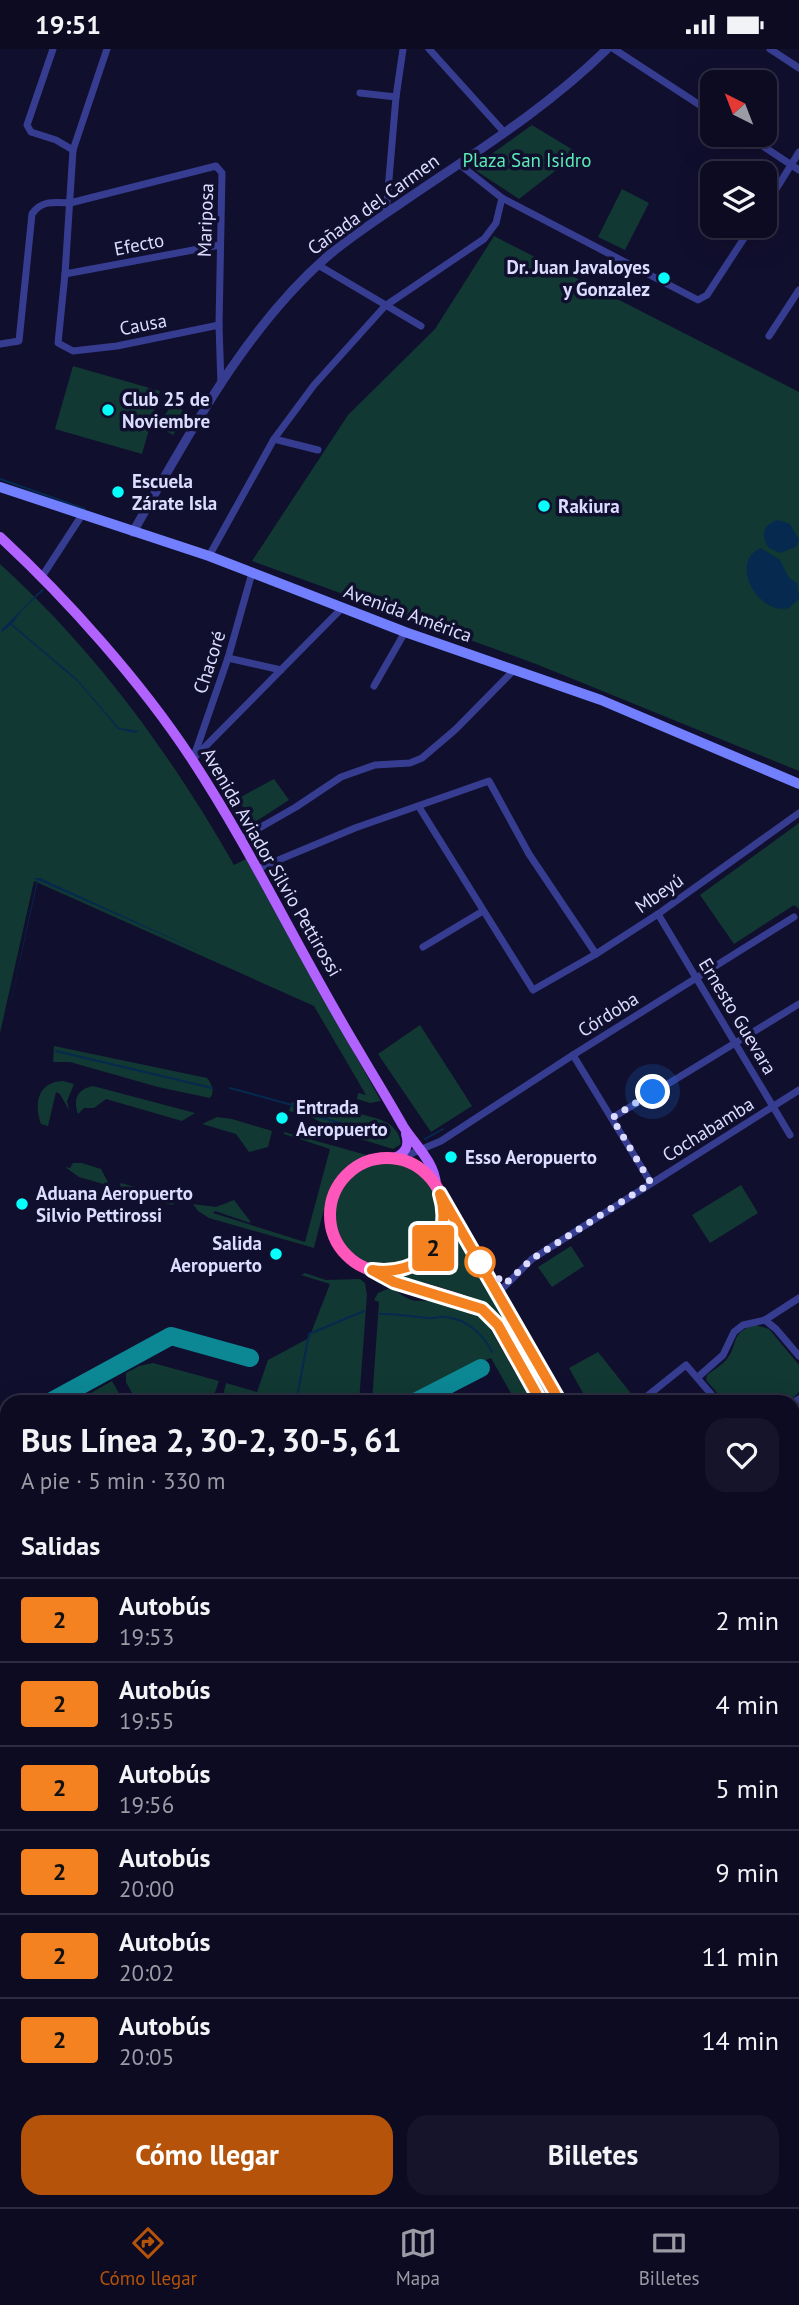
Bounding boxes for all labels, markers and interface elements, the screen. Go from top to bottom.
text: 19:51 [35,8,101,41]
north arrow [700,70,777,147]
map controls [700,70,777,238]
street label: Cañada del Carmen [302,148,444,260]
park label: Plaza San Isidro [462,148,592,172]
button: layers [700,161,777,238]
street label: Mariposa [192,183,218,257]
street label: Efecto [112,227,166,261]
place label: Dr. Juan Javaloyes y Gonzalez [506,255,650,301]
marker: Dr. Juan Javaloyes y Gonzalez [656,270,672,286]
street label: Causa [117,308,169,340]
place label: Club 25 de Noviembre [122,387,210,433]
marker: Club 25 de Noviembre [100,402,116,418]
place label: Escuela Zárate Isla [132,469,217,515]
marker: Escuela Zárate Isla [110,484,126,500]
place label: Rakiura [558,494,620,518]
marker: Rakiura [536,498,552,514]
street label: Avenida América [341,579,475,647]
street label: Chacoré [188,627,230,697]
street label: Avenida Aviador Silvio Pettirossi [197,743,347,981]
street label: Mbeyú [630,868,688,918]
street label: Ernesto Guevara [694,953,782,1079]
street label: Córdoba [573,986,643,1042]
your location [635,1074,670,1109]
street label: Cochabamba [658,1091,758,1167]
place label: Entrada Aeropuerto [296,1095,388,1141]
marker: Entrada Aeropuerto [274,1110,290,1126]
place label: Esso Aeropuerto [465,1145,597,1169]
marker: Esso Aeropuerto [443,1149,459,1165]
place label: Aduana Aeropuerto Silvio Pettirossi [36,1181,193,1227]
marker: Aduana Aeropuerto Silvio Pettirossi [14,1196,30,1212]
line badge: 2 [410,1225,456,1271]
place label: Salida Aeropuerto [170,1231,262,1277]
text: 2 [426,1232,440,1263]
marker: Salida Aeropuerto [268,1246,284,1262]
unlabelled marker [465,1247,495,1277]
text: Bus Línea 2, 30-2, 30-5, 61 [21,1418,401,1461]
button: heart [705,1418,779,1492]
text: A pie · 5 min · 330 m [21,1466,225,1495]
text: Salidas [21,1529,100,1562]
text: Autobús [119,1589,211,1622]
text: 2 [53,1604,66,1635]
text: 2 min [716,1604,779,1637]
text: 19:53 [119,1622,174,1651]
text: Autobús [119,1673,211,1706]
text: 2 [53,1688,66,1719]
text: 4 min [716,1688,779,1721]
text: 19:55 [119,1706,174,1735]
text: Autobús [119,1757,211,1790]
text: 2 [53,1772,66,1803]
text: 5 min [716,1772,779,1805]
text: 19:56 [119,1790,174,1819]
text: Autobús [119,1841,211,1874]
text: 2 [53,1856,66,1887]
text: 9 min [716,1856,779,1889]
text: 20:00 [119,1874,174,1903]
text: Autobús [119,1925,211,1958]
text: 2 [53,1940,66,1971]
text: 11 min [701,1940,779,1973]
text: 20:02 [119,1958,174,1987]
text: Autobús [119,2009,211,2042]
text: 2 [53,2024,66,2055]
text: 14 min [701,2024,779,2057]
text: 20:05 [119,2042,174,2071]
button: Cómo llegar [21,2115,393,2195]
button: Billetes [407,2115,779,2195]
tab: Cómo llegar [99,2224,197,2290]
tab: Mapa [396,2224,440,2290]
tab: Billetes [639,2224,700,2290]

